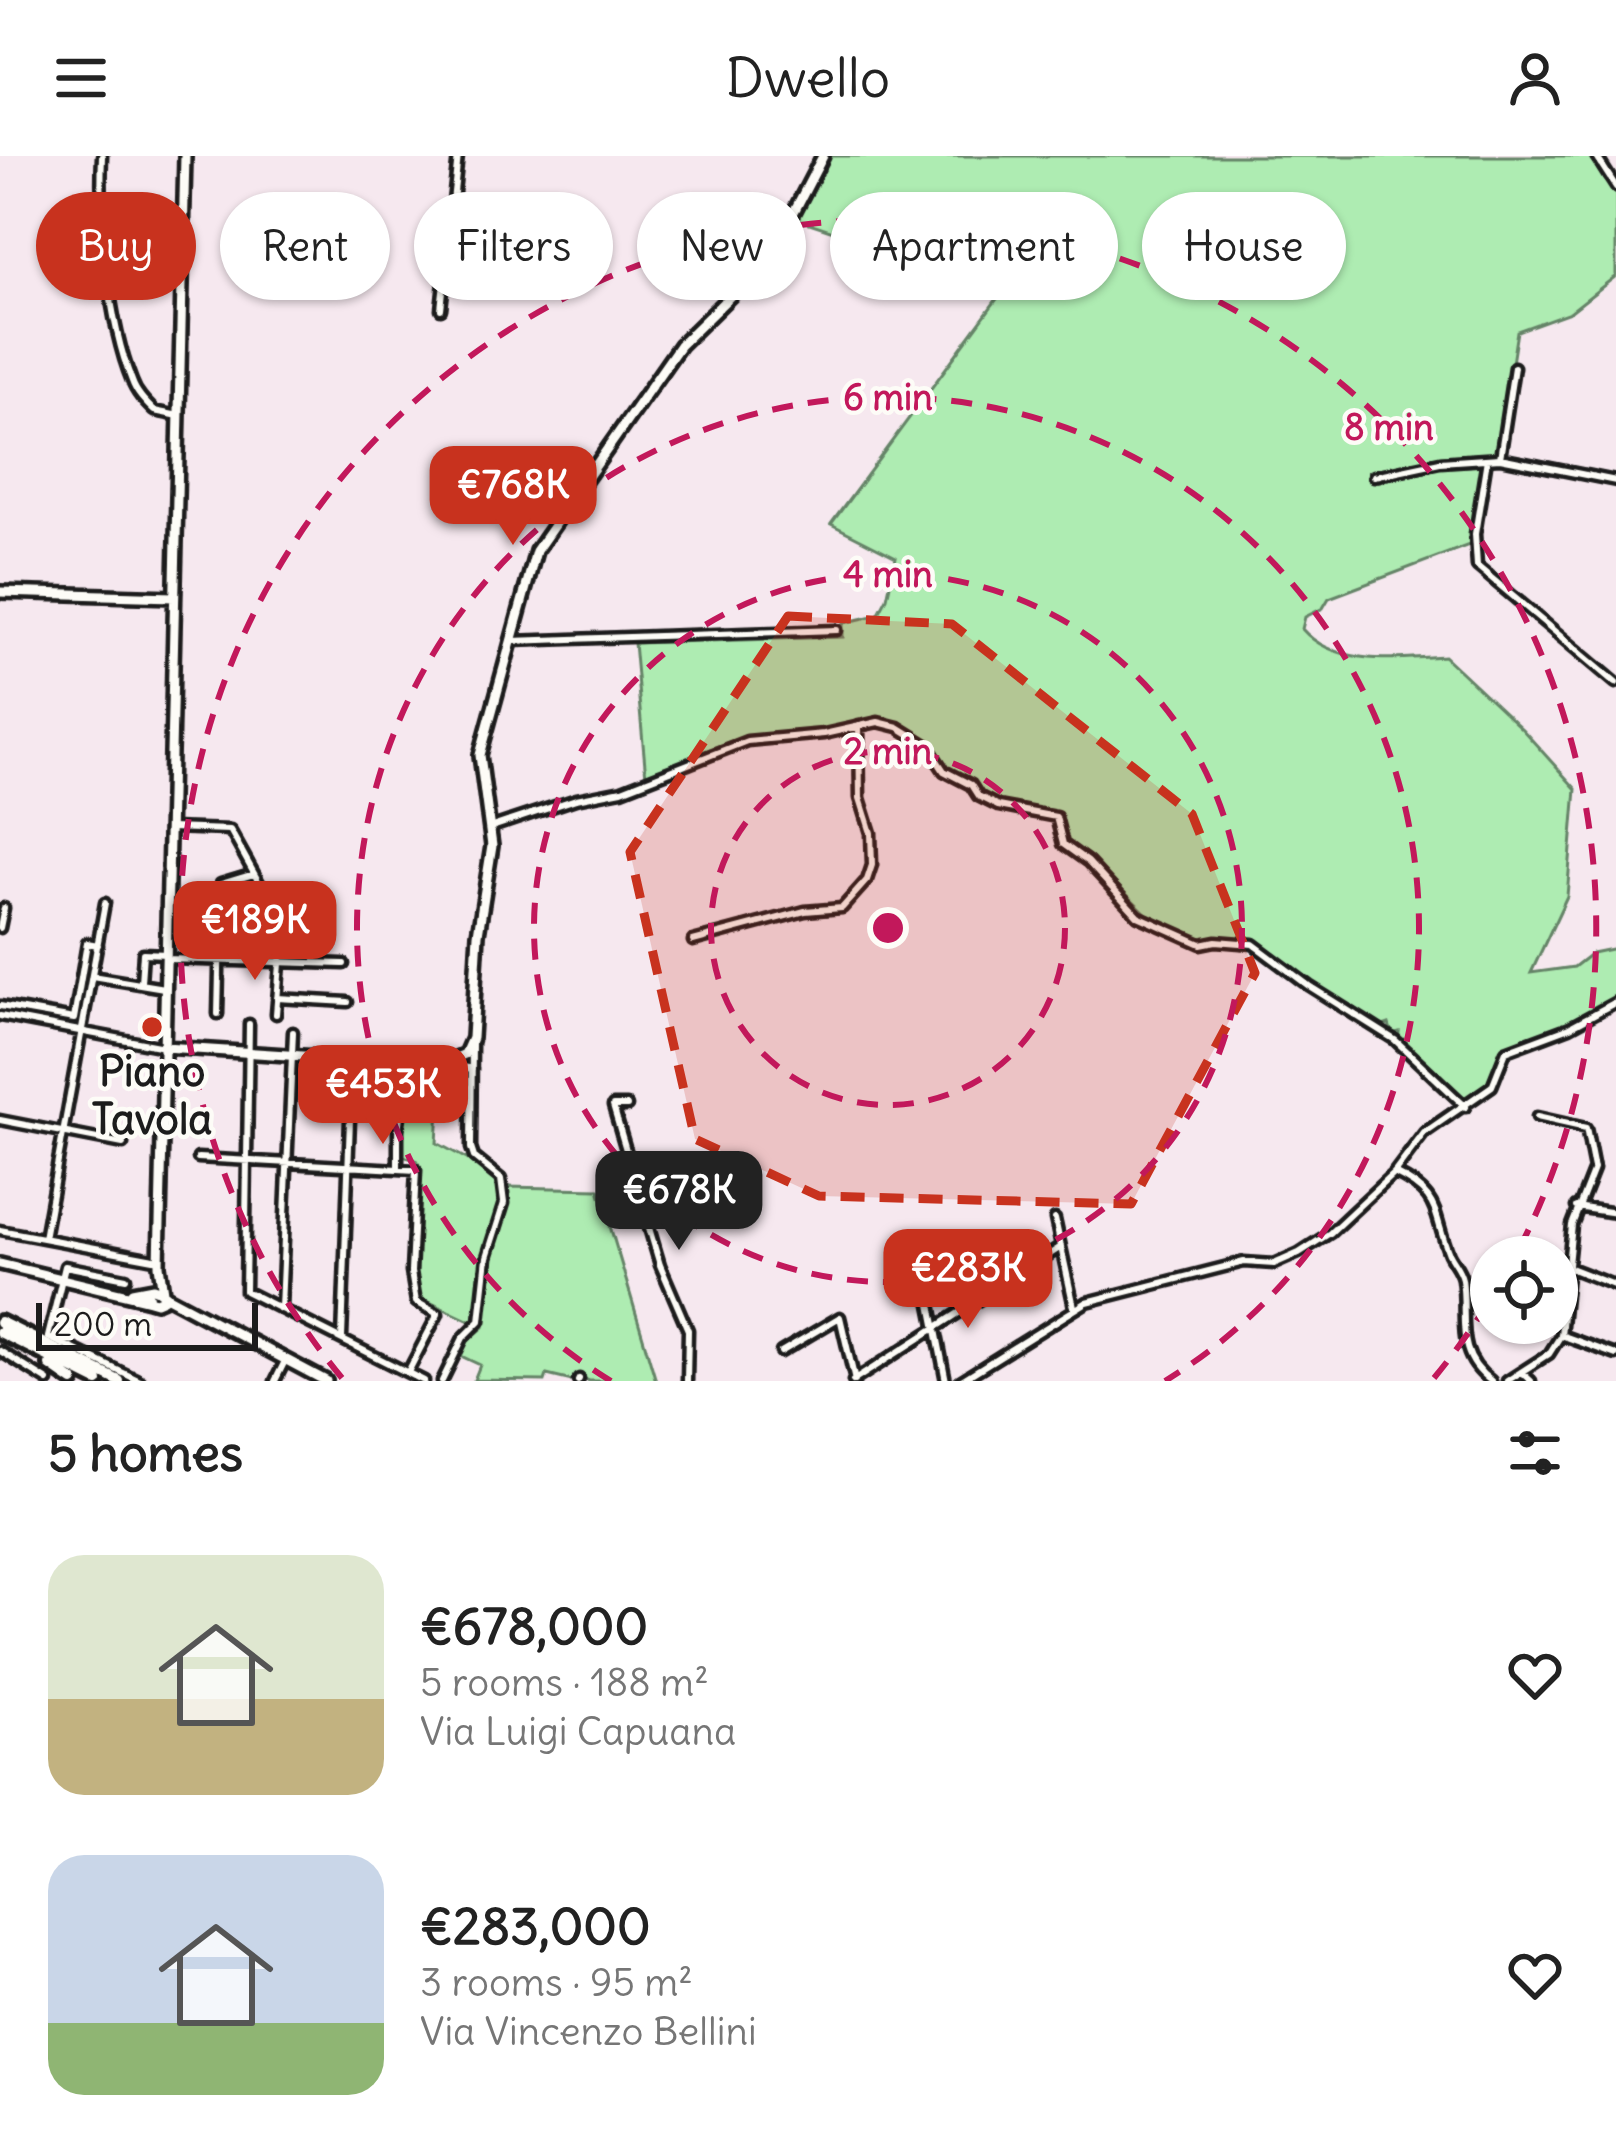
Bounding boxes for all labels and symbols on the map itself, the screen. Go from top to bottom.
text: 6 min [843,375,933,420]
text: 8 min [1344,405,1434,450]
pin: €768K [429,446,597,548]
text: 4 min [843,552,933,597]
text: 2 min [844,729,933,774]
pin: €189K [171,881,339,983]
centre of rings [867,907,909,949]
marker: Piano Tavola [139,1014,165,1040]
place label: Piano Tavola [92,1045,212,1145]
pin: €453K [299,1045,467,1147]
pin: €678K [595,1151,763,1253]
pin: €283K [884,1229,1052,1331]
scale bar [36,1297,258,1350]

